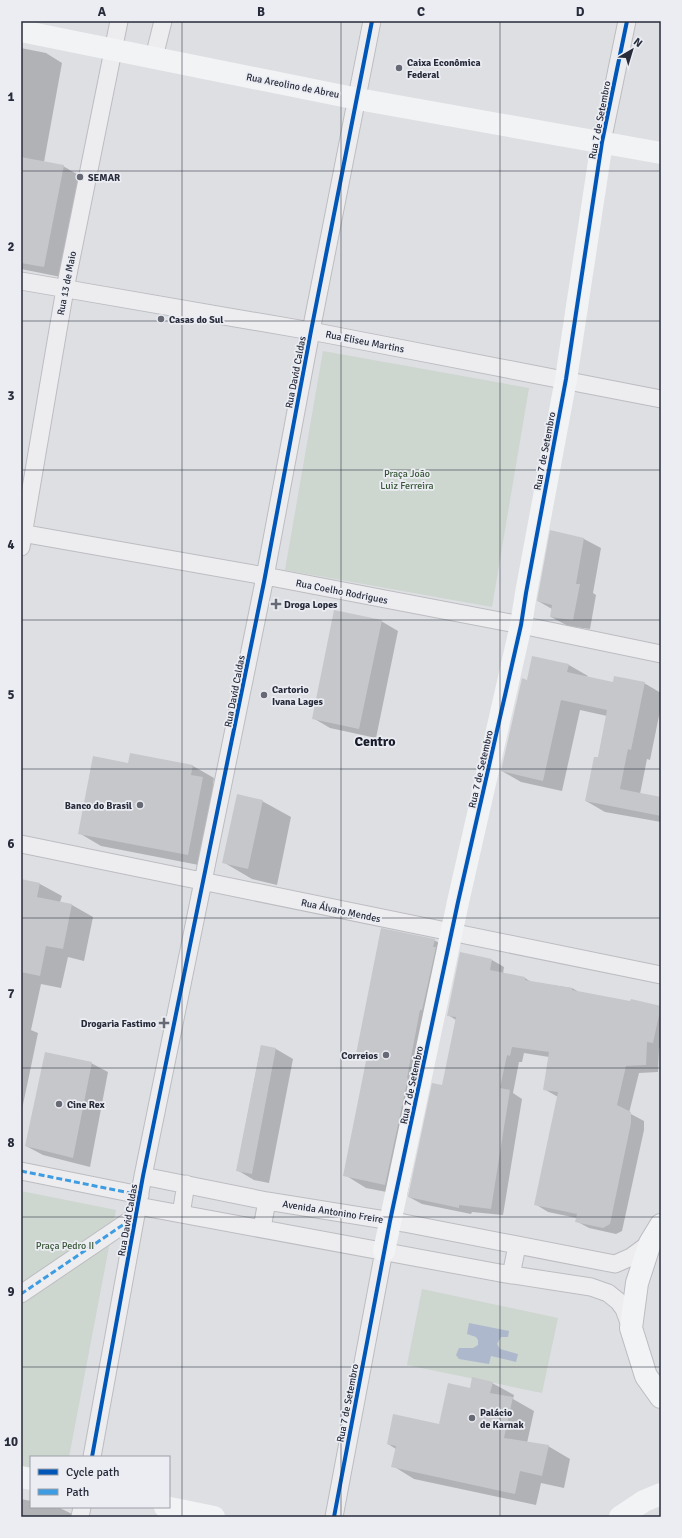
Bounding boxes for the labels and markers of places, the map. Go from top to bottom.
place label: Caixa Econômica Federal [407,57,481,81]
marker: Caixa Econômica Federal [394,63,404,73]
marker: SEMAR [75,172,85,182]
place label: SEMAR [88,172,120,184]
marker: Casas do Sul [156,314,166,324]
place label: Casas do Sul [169,314,223,326]
marker: Droga Lopes [271,599,281,609]
place label: Droga Lopes [284,599,338,611]
place label: Cartorio Ivana Lages [272,684,323,708]
marker: Cartorio Ivana Lages [259,690,269,700]
place label: Banco do Brasil [65,800,132,812]
marker: Banco do Brasil [135,800,145,810]
place label: Drogaria Fastimo [81,1018,156,1030]
marker: Drogaria Fastimo [159,1018,169,1028]
place label: Correios [341,1050,379,1062]
marker: Correios [381,1050,391,1060]
marker: Cine Rex [54,1099,64,1109]
place label: Cine Rex [67,1099,105,1111]
place label: Palácio de Karnak [480,1407,524,1431]
marker: Palácio de Karnak [467,1413,477,1423]

